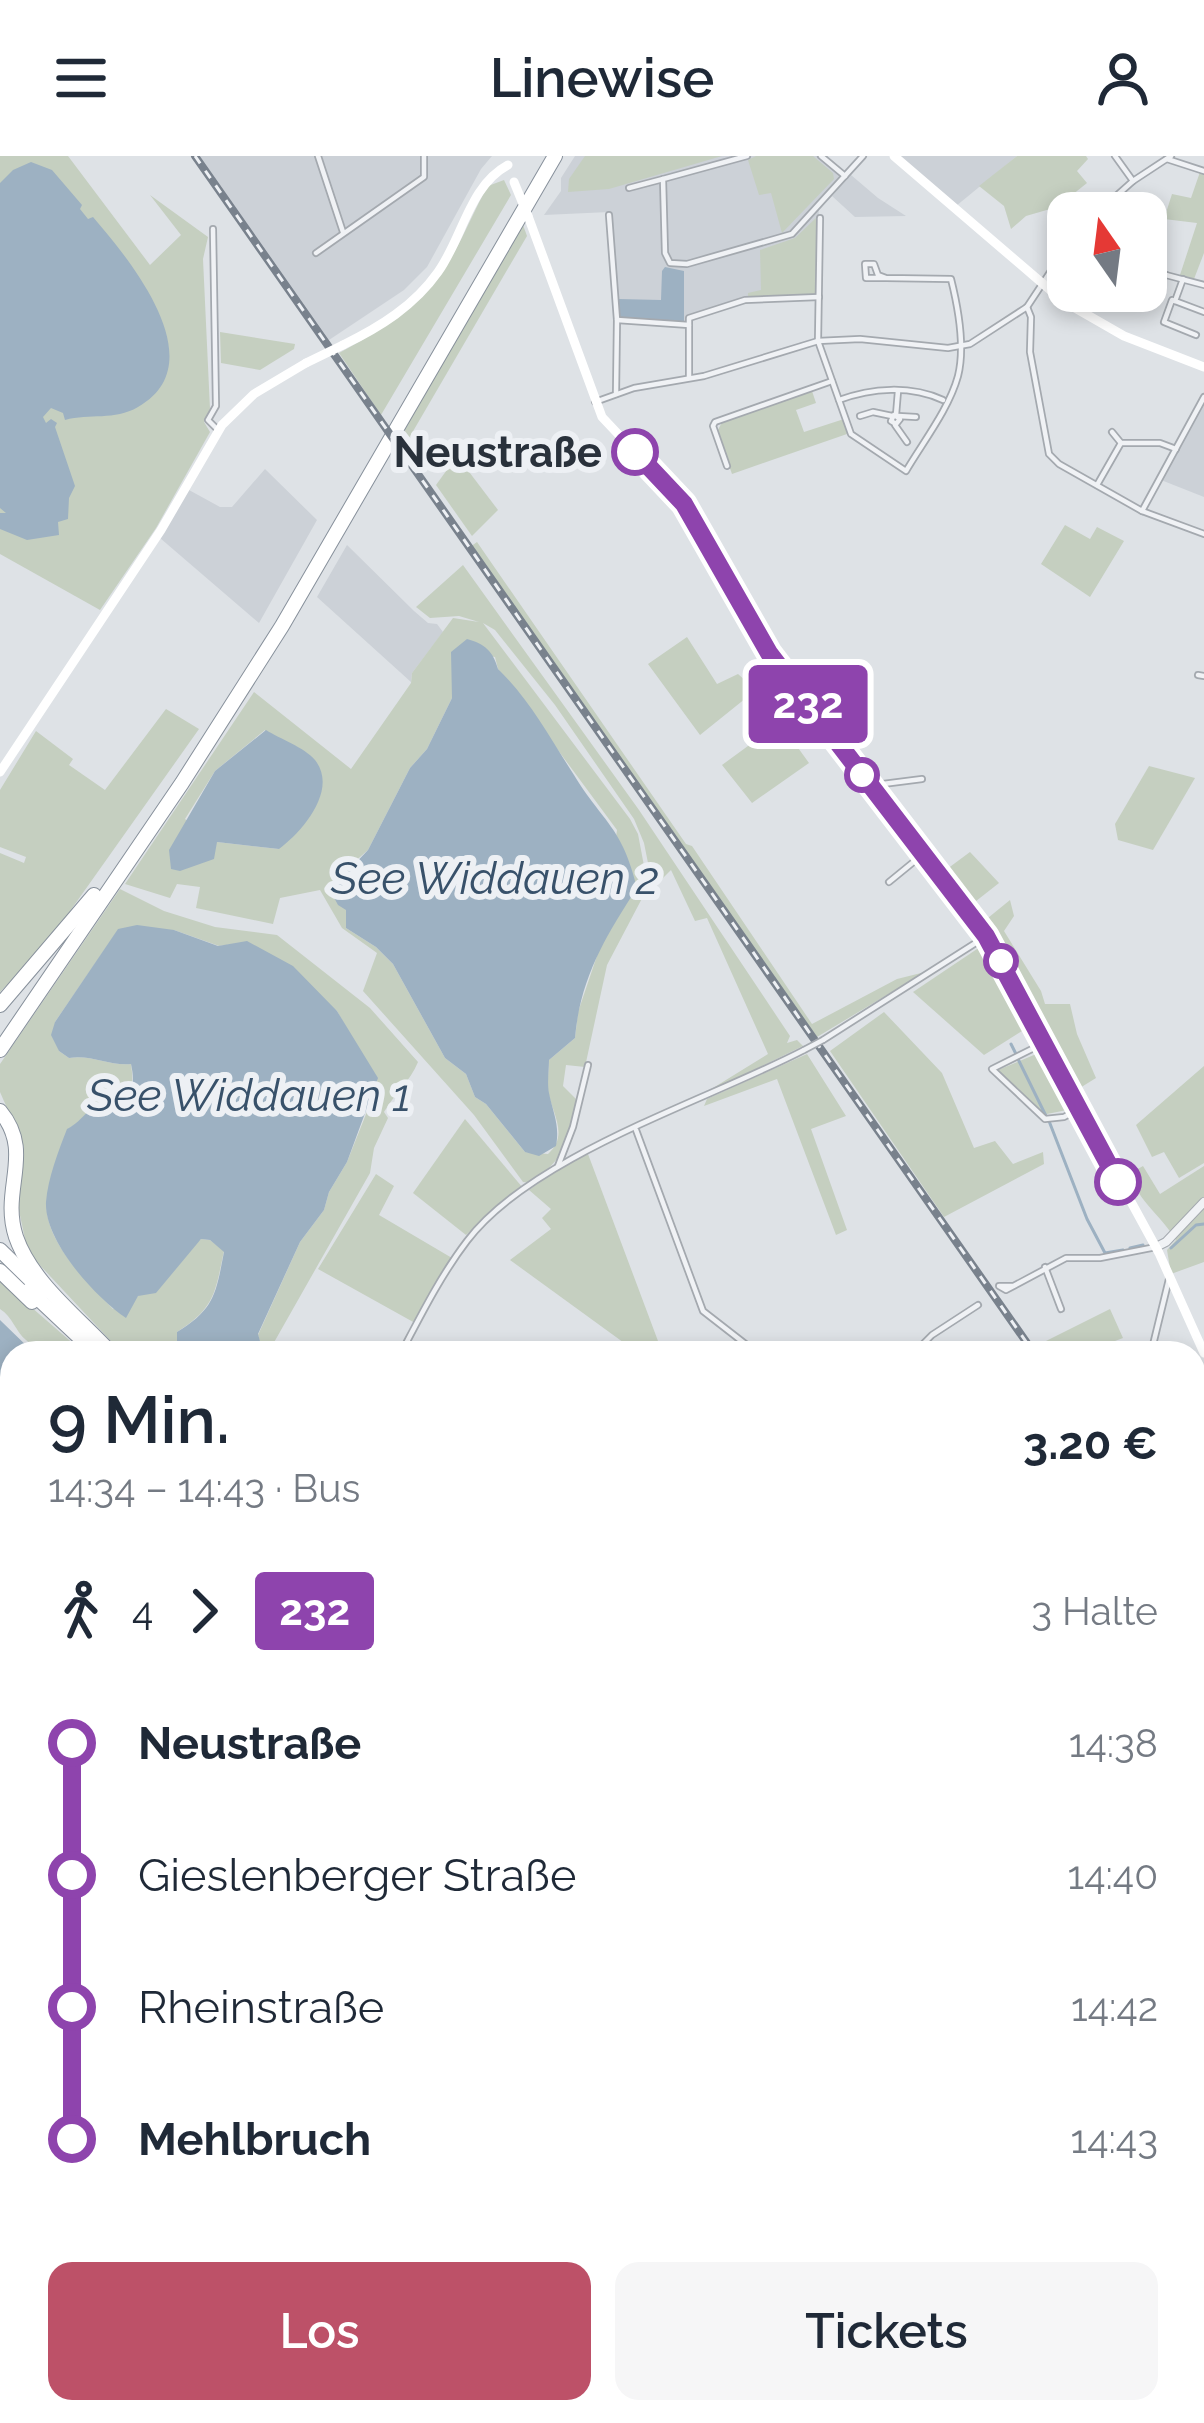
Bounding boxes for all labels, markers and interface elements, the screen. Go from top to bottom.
icon: menu [48,45,114,111]
icon: person [1090,45,1156,111]
text: Linewise [490,46,714,110]
north arrow [1047,192,1167,312]
map controls [1047,192,1167,312]
place label: Neustraße [394,428,602,477]
marker: Neustraße [613,430,657,474]
line badge: 232 [739,665,877,743]
text: 232 [773,679,843,728]
unlabelled marker [846,759,878,791]
water label: See Widdauen 2 [330,852,659,905]
unlabelled marker [985,945,1017,977]
water label: See Widdauen 1 [86,1069,411,1122]
unlabelled marker [1096,1160,1140,1204]
text: 9 Min. [48,1381,230,1458]
text: 3.20 € [1023,1417,1158,1470]
text: 14:34 – 14:43 · Bus [48,1465,360,1511]
icon: walk [48,1578,114,1644]
icon: forward [171,1578,237,1644]
text: 232 [279,1586,350,1635]
text: 4 [132,1588,153,1634]
text: 3 Halte [1031,1588,1158,1634]
text: Neustraße [138,1717,361,1770]
text: 14:38 [1069,1720,1158,1766]
text: Gieslenberger Straße [138,1849,576,1902]
text: 14:40 [1068,1852,1158,1898]
text: Rheinstraße [138,1981,384,2034]
text: 14:42 [1071,1984,1158,2030]
text: Mehlbruch [138,2113,371,2166]
text: 14:43 [1071,2116,1158,2162]
button: Los [48,2262,591,2400]
button: Tickets [615,2262,1158,2400]

